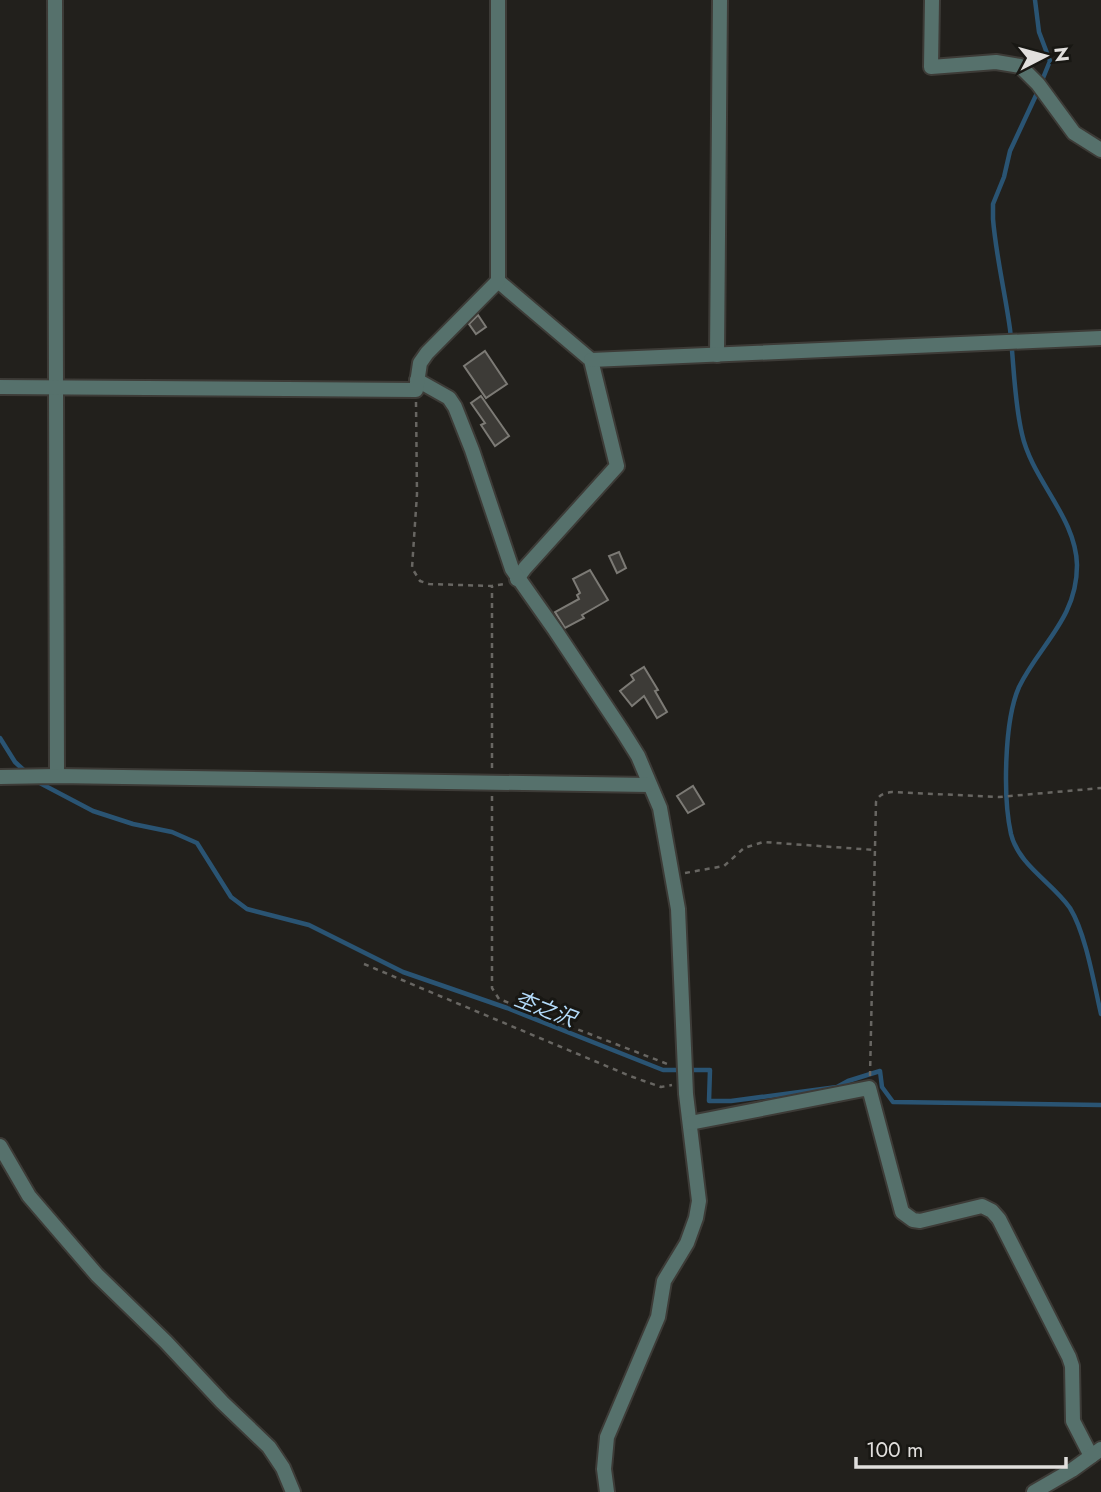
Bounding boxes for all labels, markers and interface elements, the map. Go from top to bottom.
north arrow [1010,21,1080,91]
text: N [1047,45,1076,63]
water label: 杢之沢 [510,984,583,1035]
scale bar [856,1426,1066,1470]
text: 100 m [866,1435,923,1465]

